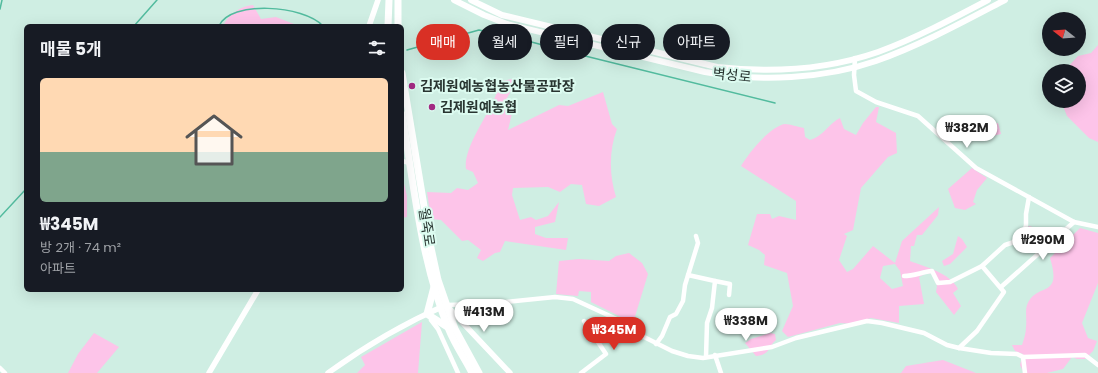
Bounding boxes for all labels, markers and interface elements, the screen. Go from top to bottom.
north arrow [1042,12,1086,56]
map controls [1042,12,1086,108]
chip: 매매 [416,24,470,60]
chip: 월세 [478,24,532,60]
chip: 필터 [540,24,593,60]
chip: 신규 [601,24,655,60]
chip: 아파트 [663,24,730,60]
text: 매물 5개 [40,37,102,61]
icon: filters [366,37,388,59]
street label: 벽성로 [712,63,752,87]
button: layers [1042,64,1086,108]
place label: 김제원예농협농산물공판장 [420,76,575,96]
marker: 김제원예농협농산물공판장 [407,81,417,91]
place label: 김제원예농협 [440,97,517,117]
marker: 김제원예농협 [427,102,437,112]
icon: home [178,104,250,176]
pin: ₩382M [939,115,995,149]
text: ₩382M [945,118,989,137]
street label: 월죽로 [414,206,440,248]
text: ₩345M [40,212,98,236]
pin: ₩290M [1015,227,1071,261]
text: ₩290M [1021,230,1065,249]
text: 방 2개 · 74 m² [40,238,121,257]
text: 아파트 [40,259,76,278]
pin: ₩413M [456,299,512,333]
text: ₩413M [463,302,505,321]
pin: ₩338M [718,308,774,342]
text: ₩338M [724,311,768,330]
pin: ₩345M [586,317,642,351]
text: ₩345M [592,320,636,339]

